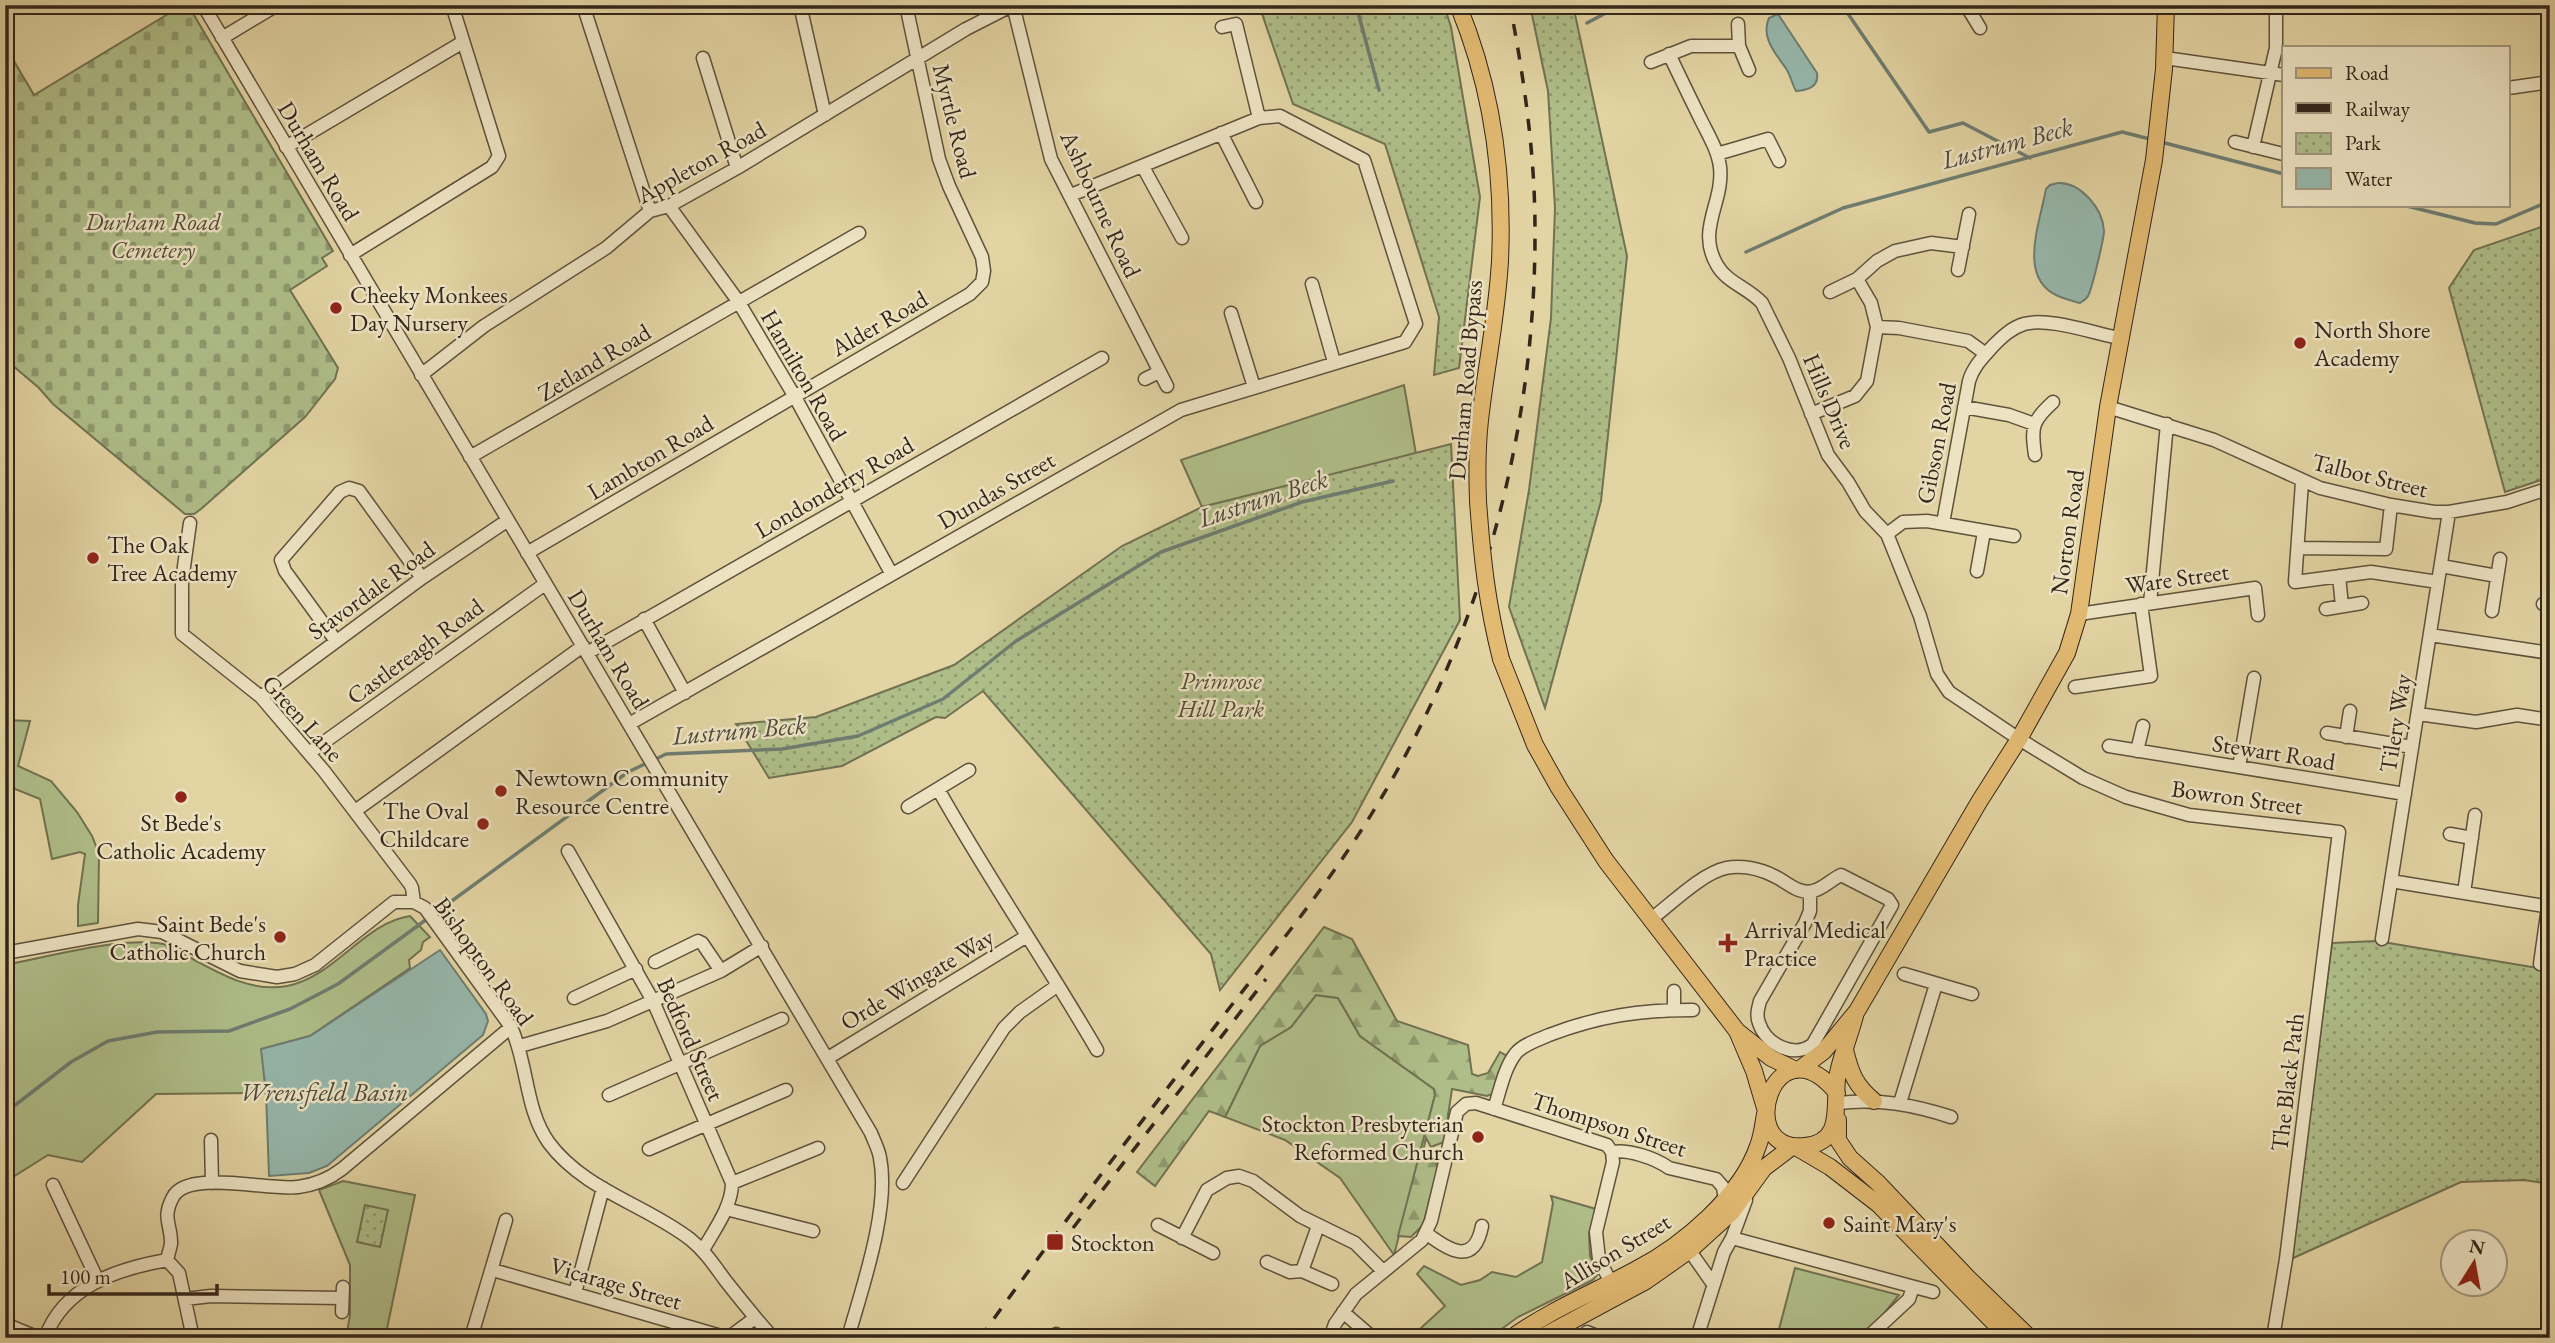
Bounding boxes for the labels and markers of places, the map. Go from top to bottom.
place label: Cheeky Monkees Day Nursery [350,279,508,338]
marker: Cheeky Monkees Day Nursery [328,300,344,316]
place label: North Shore Academy [2313,314,2430,373]
marker: North Shore Academy [2292,335,2308,351]
place label: The Oak Tree Academy [107,529,238,588]
marker: The Oak Tree Academy [85,550,101,566]
place label: Newtown Community Resource Centre [515,762,729,821]
marker: Newtown Community Resource Centre [493,783,509,799]
marker: St Bede's Catholic Academy [173,789,189,805]
place label: The Oval Childcare [379,795,469,854]
place label: St Bede's Catholic Academy [96,807,266,866]
marker: The Oval Childcare [475,816,491,832]
place label: Saint Bede's Catholic Church [110,908,266,967]
place label: Arrival Medical Practice [1743,914,1886,973]
marker: Saint Bede's Catholic Church [272,929,288,945]
marker: Arrival Medical Practice [1718,933,1738,953]
place label: Stockton Presbyterian Reformed Church [1262,1108,1464,1167]
marker: Stockton Presbyterian Reformed Church [1470,1129,1486,1145]
place label: Saint Mary's [1843,1208,1956,1239]
marker: Saint Mary's [1821,1215,1837,1231]
place label: Stockton [1071,1227,1155,1258]
marker: Stockton [1045,1232,1065,1252]

